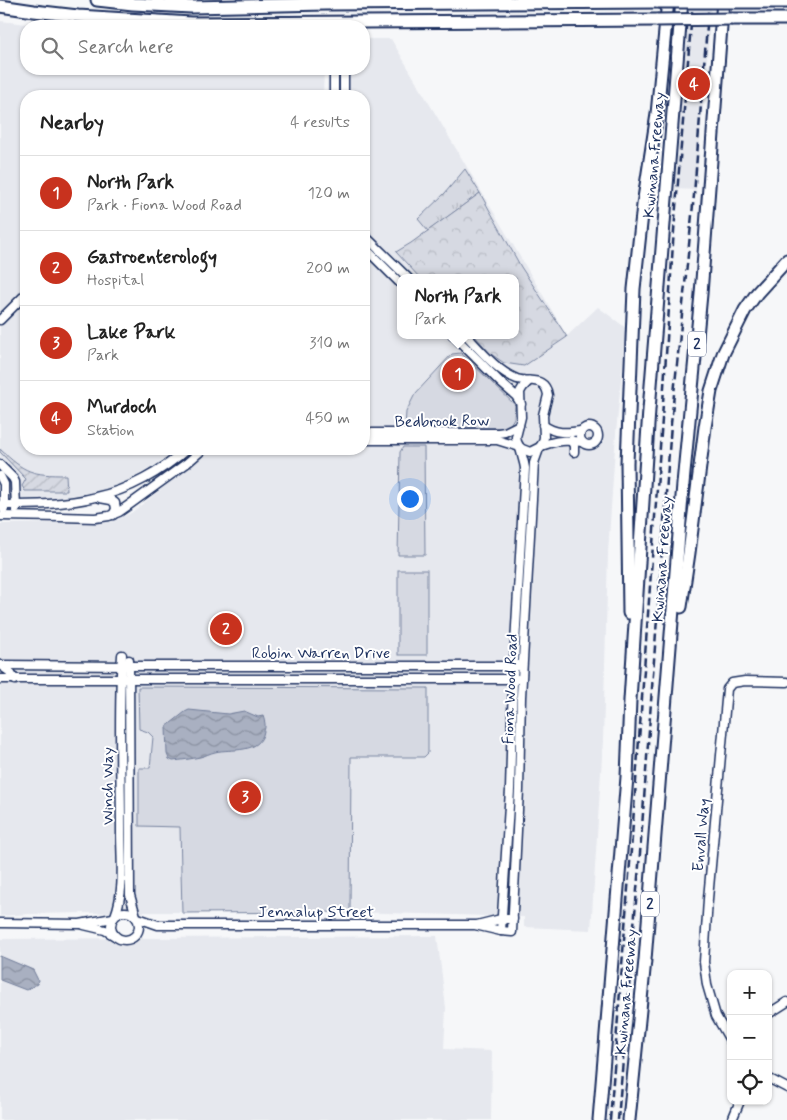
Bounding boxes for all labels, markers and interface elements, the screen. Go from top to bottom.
search box [20,20,370,75]
icon: search [38,34,66,62]
text: Search here [78,35,174,60]
pin: 4 [678,65,710,103]
street label: Kwinana Freeway [639,91,670,219]
text: Nearby [40,109,104,137]
text: 4 results [290,112,350,133]
text: North Park [87,170,174,195]
text: 1 [52,183,60,204]
text: 120 m [308,183,350,204]
text: Park · Fiona Wood Road [87,195,242,216]
text: Gastroenterology [87,245,217,270]
text: 2 [52,258,60,279]
text: 200 m [306,258,350,279]
text: Hospital [87,270,144,291]
popup [397,274,519,339]
text: North Park [414,284,502,309]
text: Park [414,309,446,330]
text: Lake Park [87,320,175,345]
road number: 2 [688,332,706,356]
text: 3 [52,333,60,354]
text: 310 m [309,333,350,354]
text: Park [87,345,119,366]
pin: 1 [442,355,474,393]
text: Murdoch [87,395,157,420]
text: 4 [51,408,61,429]
text: 450 m [305,408,350,429]
street label: Bedbrook Row [394,410,490,433]
text: Station [87,420,134,441]
your location [397,486,423,512]
street label: Kwinana Freeway [648,495,677,623]
pin: 2 [210,610,242,648]
street label: Fiona Wood Road [498,633,523,745]
street label: Robin Warren Drive [252,643,390,664]
street label: Winch Way [98,747,119,825]
pin: 3 [229,778,261,816]
street label: Envall Way [688,798,715,873]
road number: 2 [641,892,659,916]
street label: Jennalup Street [258,902,375,923]
street label: Kwinana Freeway [611,928,642,1056]
map controls [727,970,772,1105]
button: + [727,970,772,1015]
button: − [727,1015,772,1060]
button: locate [727,1060,772,1105]

